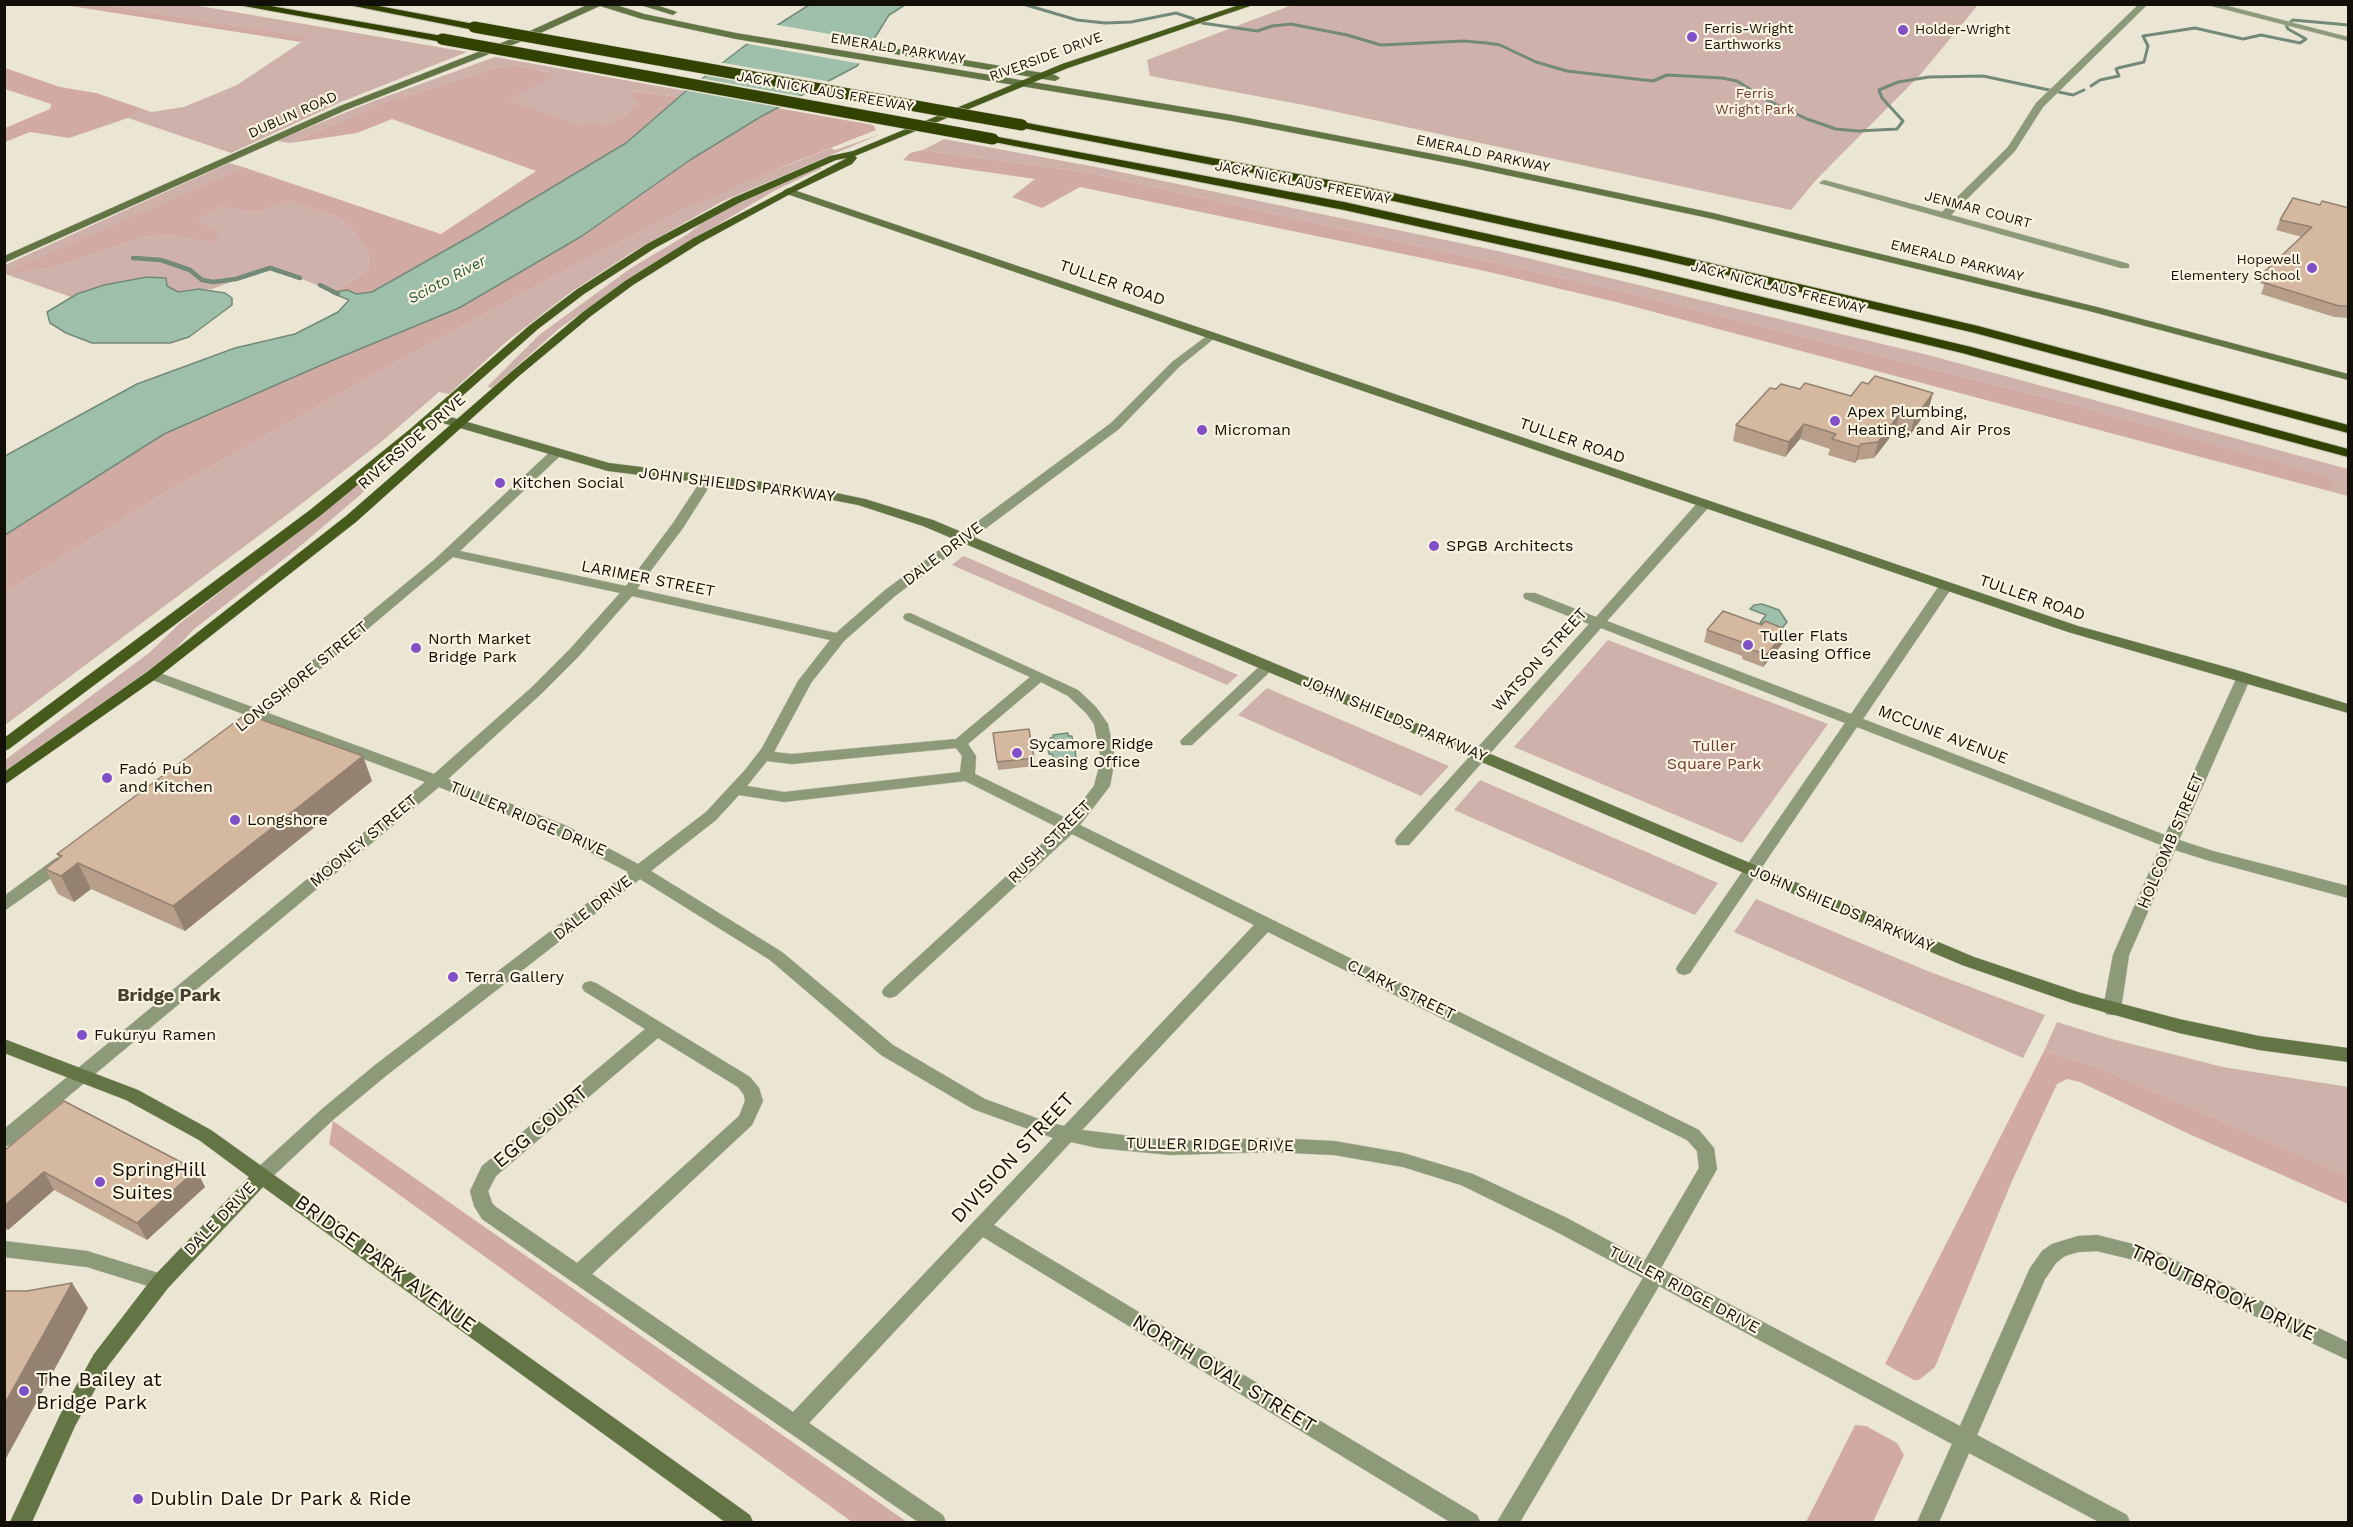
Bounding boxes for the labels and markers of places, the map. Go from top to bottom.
place label: Ferris-Wright Earthworks [1704,21,1793,54]
place label: Holder-Wright [1915,22,2010,38]
marker: Holder-Wright [1896,23,1910,37]
marker: Ferris-Wright Earthworks [1685,30,1699,44]
place label: Hopewell Elementery School [2171,252,2300,284]
marker: Hopewell Elementery School [2305,261,2319,275]
place label: Apex Plumbing, Heating, and Air Pros [1847,402,2011,440]
marker: Apex Plumbing, Heating, and Air Pros [1828,414,1842,428]
place label: Microman [1214,420,1291,440]
marker: Microman [1195,423,1209,437]
place label: Kitchen Social [512,473,624,493]
marker: Kitchen Social [493,476,507,490]
place label: SPGB Architects [1446,536,1573,556]
marker: SPGB Architects [1427,539,1441,553]
place label: Tuller Flats Leasing Office [1760,626,1871,664]
place label: North Market Bridge Park [428,629,531,667]
marker: Tuller Flats Leasing Office [1741,638,1755,652]
marker: North Market Bridge Park [409,641,423,655]
place label: Sycamore Ridge Leasing Office [1029,734,1154,772]
marker: Sycamore Ridge Leasing Office [1010,746,1024,760]
place label: Fadó Pub and Kitchen [119,759,213,797]
marker: Fadó Pub and Kitchen [100,771,114,785]
place label: Longshore [247,810,328,830]
marker: Longshore [228,813,242,827]
place label: Terra Gallery [465,967,564,987]
marker: Terra Gallery [446,970,460,984]
place label: Fukuryu Ramen [94,1025,216,1045]
marker: Fukuryu Ramen [75,1028,89,1042]
place label: SpringHill Suites [112,1158,206,1205]
marker: SpringHill Suites [93,1175,107,1189]
place label: The Bailey at Bridge Park [36,1368,162,1415]
marker: The Bailey at Bridge Park [17,1384,31,1398]
place label: Dublin Dale Dr Park & Ride [150,1487,411,1511]
marker: Dublin Dale Dr Park & Ride [131,1492,145,1506]

